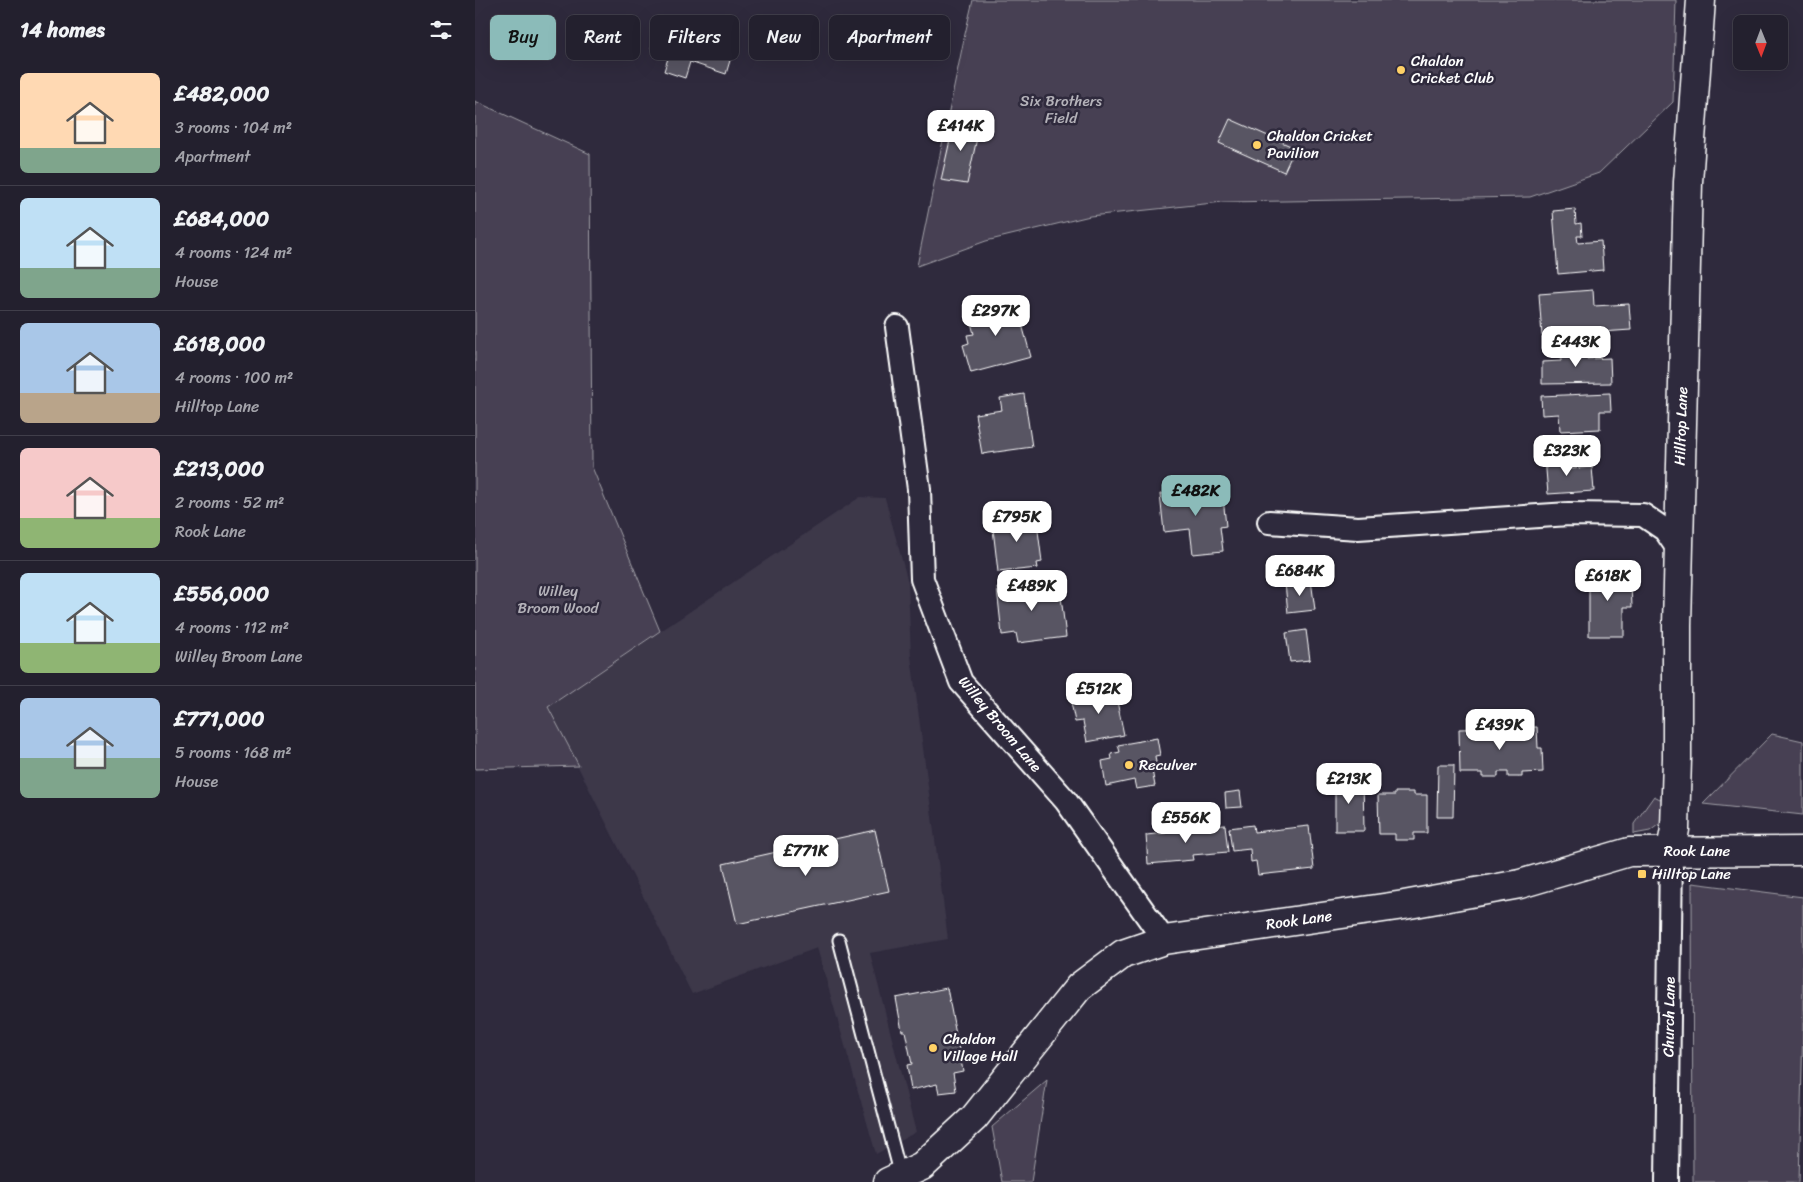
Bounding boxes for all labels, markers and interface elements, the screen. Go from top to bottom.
text: 14 homes [20,11,105,49]
chip: Buy [490,15,556,60]
chip: Rent [566,15,640,60]
chip: Filters [650,15,739,60]
chip: New [749,15,819,60]
chip: Apartment [829,15,950,60]
north arrow [1733,15,1787,70]
map controls [1733,15,1788,70]
icon: filters [427,16,455,44]
place label: Chaldon Cricket Club [1411,48,1494,91]
marker: Chaldon Cricket Club [1395,64,1407,76]
text: £482,000 [175,75,270,113]
park label: Six Brothers Field [1020,88,1103,131]
icon: home [60,93,120,153]
pin: £414K [926,110,996,152]
text: £414K [938,111,984,140]
text: 3 rooms · 104 m² [175,113,292,142]
place label: Chaldon Cricket Pavilion [1267,123,1373,166]
marker: Chaldon Cricket Pavilion [1251,139,1263,151]
text: Apartment [175,142,251,171]
text: £684,000 [175,200,269,238]
icon: home [60,218,120,278]
text: 4 rooms · 124 m² [175,238,292,267]
text: House [175,267,218,296]
pin: £297K [961,294,1031,337]
text: £297K [973,296,1019,325]
text: £618,000 [175,325,265,363]
pin: £443K [1541,326,1611,368]
text: £443K [1553,327,1600,356]
icon: home [60,343,120,403]
text: 4 rooms · 100 m² [175,363,293,392]
street label: Hilltop Lane [1667,386,1695,466]
text: Hilltop Lane [175,392,259,421]
pin: £323K [1532,434,1602,477]
text: £323K [1544,436,1590,465]
text: £213,000 [175,450,264,488]
icon: home [60,468,120,528]
pin: £482K [1161,474,1231,517]
text: £482K [1172,476,1220,505]
text: 2 rooms · 52 m² [175,488,284,517]
pin: £795K [982,500,1052,543]
text: £795K [994,502,1040,531]
text: Rook Lane [175,517,246,546]
pin: £684K [1265,554,1335,597]
text: £684K [1277,556,1323,585]
pin: £618K [1573,560,1643,602]
text: £618K [1586,561,1630,590]
pin: £489K [997,570,1067,612]
text: £489K [1008,571,1056,600]
text: £556,000 [175,575,269,613]
park label: Willey Broom Wood [518,578,600,621]
icon: home [60,593,120,653]
text: 4 rooms · 112 m² [175,613,289,642]
text: Willey Broom Lane [175,642,302,671]
street label: Willey Broom Lane [952,670,1048,778]
pin: £512K [1064,672,1134,715]
text: £512K [1077,674,1121,703]
text: £771,000 [175,700,265,738]
pin: £439K [1465,708,1535,751]
text: £439K [1477,710,1523,739]
icon: home [60,718,120,778]
text: 5 rooms · 168 m² [175,738,292,767]
place label: Reculver [1139,752,1197,778]
marker: Reculver [1123,759,1135,771]
pin: £213K [1314,762,1384,805]
text: £213K [1327,764,1371,793]
text: House [175,767,218,796]
pin: £556K [1151,802,1221,844]
text: £556K [1163,803,1209,832]
pin: £771K [771,834,841,877]
text: £771K [784,836,828,865]
street label: Rook Lane [1664,838,1731,864]
place label: Hilltop Lane [1652,861,1731,887]
marker: Hilltop Lane [1636,868,1648,880]
street label: Rook Lane [1264,902,1334,937]
street label: Church Lane [1655,977,1683,1057]
place label: Chaldon Village Hall [943,1026,1018,1069]
marker: Chaldon Village Hall [927,1042,939,1054]

